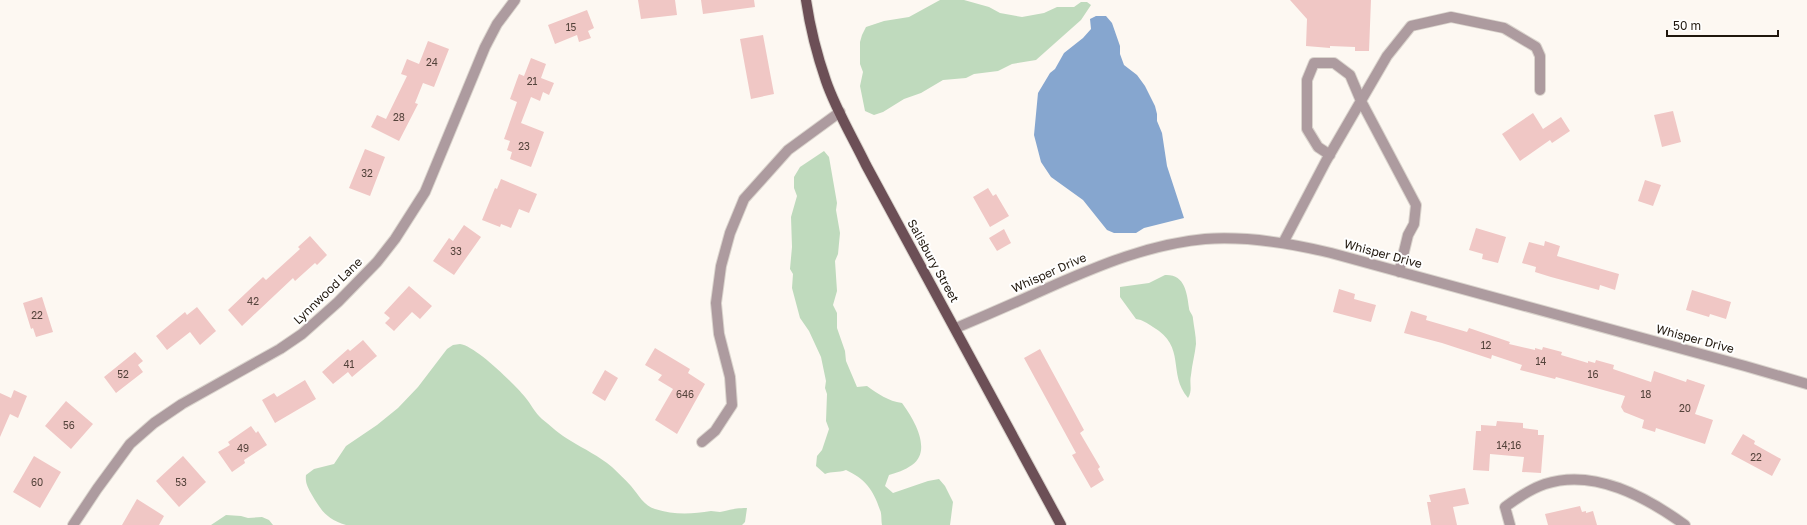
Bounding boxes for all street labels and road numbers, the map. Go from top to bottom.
street label: Salisbury Street [904,217,963,305]
street label: Whisper Drive [1342,236,1424,271]
street label: Whisper Drive [1009,249,1089,296]
street label: Lynnwood Lane [290,254,365,327]
street label: Whisper Drive [1654,321,1736,356]

